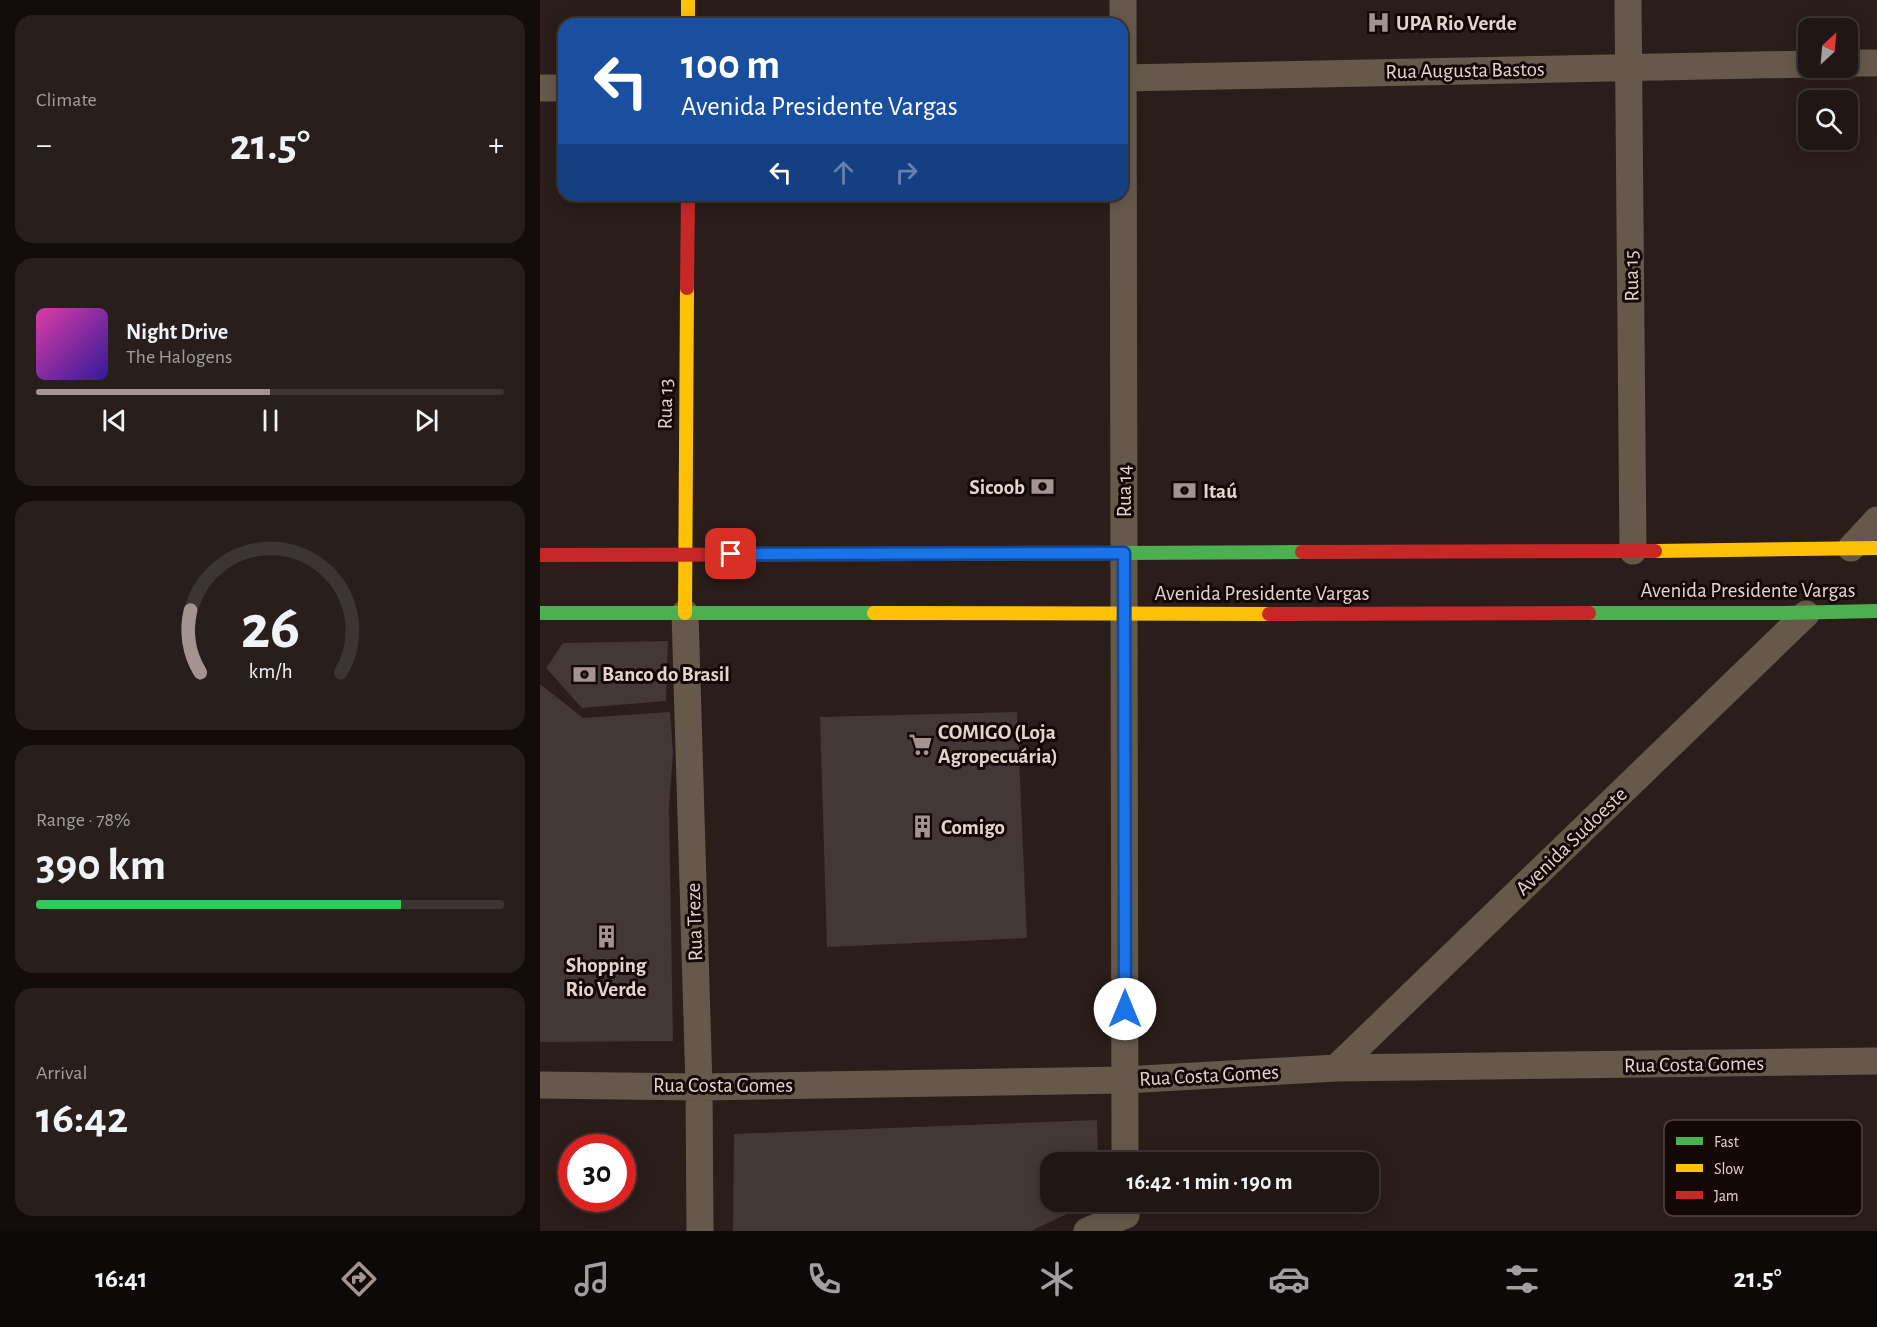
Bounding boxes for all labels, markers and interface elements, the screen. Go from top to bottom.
hospital icon: UPA Rio Verde [1365,10,1391,36]
place label: UPA Rio Verde [1396,13,1517,34]
north arrow [1798,18,1858,78]
map controls [1798,18,1858,150]
icon: left [582,42,660,120]
text: 100 m [681,44,780,86]
street label: Rua Augusta Bastos [1385,59,1545,82]
text: Climate [36,90,97,110]
button: search [1798,90,1858,150]
text: Avenida Presidente Vargas [681,93,958,120]
text: 21.5° [230,123,310,168]
text: − [36,129,52,162]
text: + [488,129,504,162]
icon: left [764,156,797,189]
icon: ahead [827,156,860,189]
icon: right [890,156,923,189]
street label: Rua 15 [1621,250,1642,302]
text: Night Drive [126,321,228,343]
text: The Halogens [126,347,232,367]
street label: Rua 13 [655,378,676,430]
icon: previous [98,404,131,437]
icon: pause [254,404,287,437]
icon: next [410,404,443,437]
street label: Rua 14 [1114,465,1135,517]
bank icon: Sicoob [1030,474,1056,500]
place label: Sicoob [969,477,1025,498]
bank icon: Itaú [1172,478,1198,504]
place label: Itaú [1203,481,1237,502]
pin [705,528,756,579]
icon: arrive [714,537,747,570]
street label: Avenida Presidente Vargas [1640,580,1856,601]
street label: Avenida Presidente Vargas [1154,583,1370,604]
text: 26 [240,597,300,659]
text: km/h [248,661,292,682]
bank icon: Banco do Brasil [571,661,597,687]
place label: Banco do Brasil [602,664,730,685]
place label: COMIGO (Loja Agropecuária) [938,722,1058,767]
supermarket icon: COMIGO (Loja Agropecuária) [907,731,933,757]
street label: Avenida Sudoeste [1512,783,1631,899]
text: Range · 78% [36,810,131,830]
building icon: Comigo [910,814,936,840]
place label: Comigo [941,817,1005,838]
text: 390 km [36,843,166,888]
street label: Rua Treze [683,882,706,962]
building icon: Shopping Rio Verde [593,924,619,950]
place label: Shopping Rio Verde [566,955,647,1000]
position arrow [1093,977,1157,1041]
street label: Rua Costa Gomes [1624,1053,1764,1076]
street label: Rua Costa Gomes [1139,1061,1280,1090]
text: Arrival [36,1063,87,1083]
street label: Rua Costa Gomes [653,1075,793,1096]
text: 16:42 [36,1096,128,1141]
legend [1664,1120,1862,1216]
speed limit sign: 30 [558,1134,636,1212]
text: Fast [1714,1134,1739,1150]
text: Slow [1714,1161,1744,1177]
text: 16:42 · 1 min · 190 m [1127,1171,1292,1193]
text: Jam [1714,1188,1739,1204]
icon: directions [338,1258,380,1300]
icon: music [571,1258,613,1300]
icon: phone [803,1258,845,1300]
icon: climate [1036,1258,1078,1300]
icon: car [1268,1258,1310,1300]
icon: filters [1501,1258,1543,1300]
text: 16:41 [95,1265,148,1292]
text: 21.5° [1733,1265,1782,1292]

